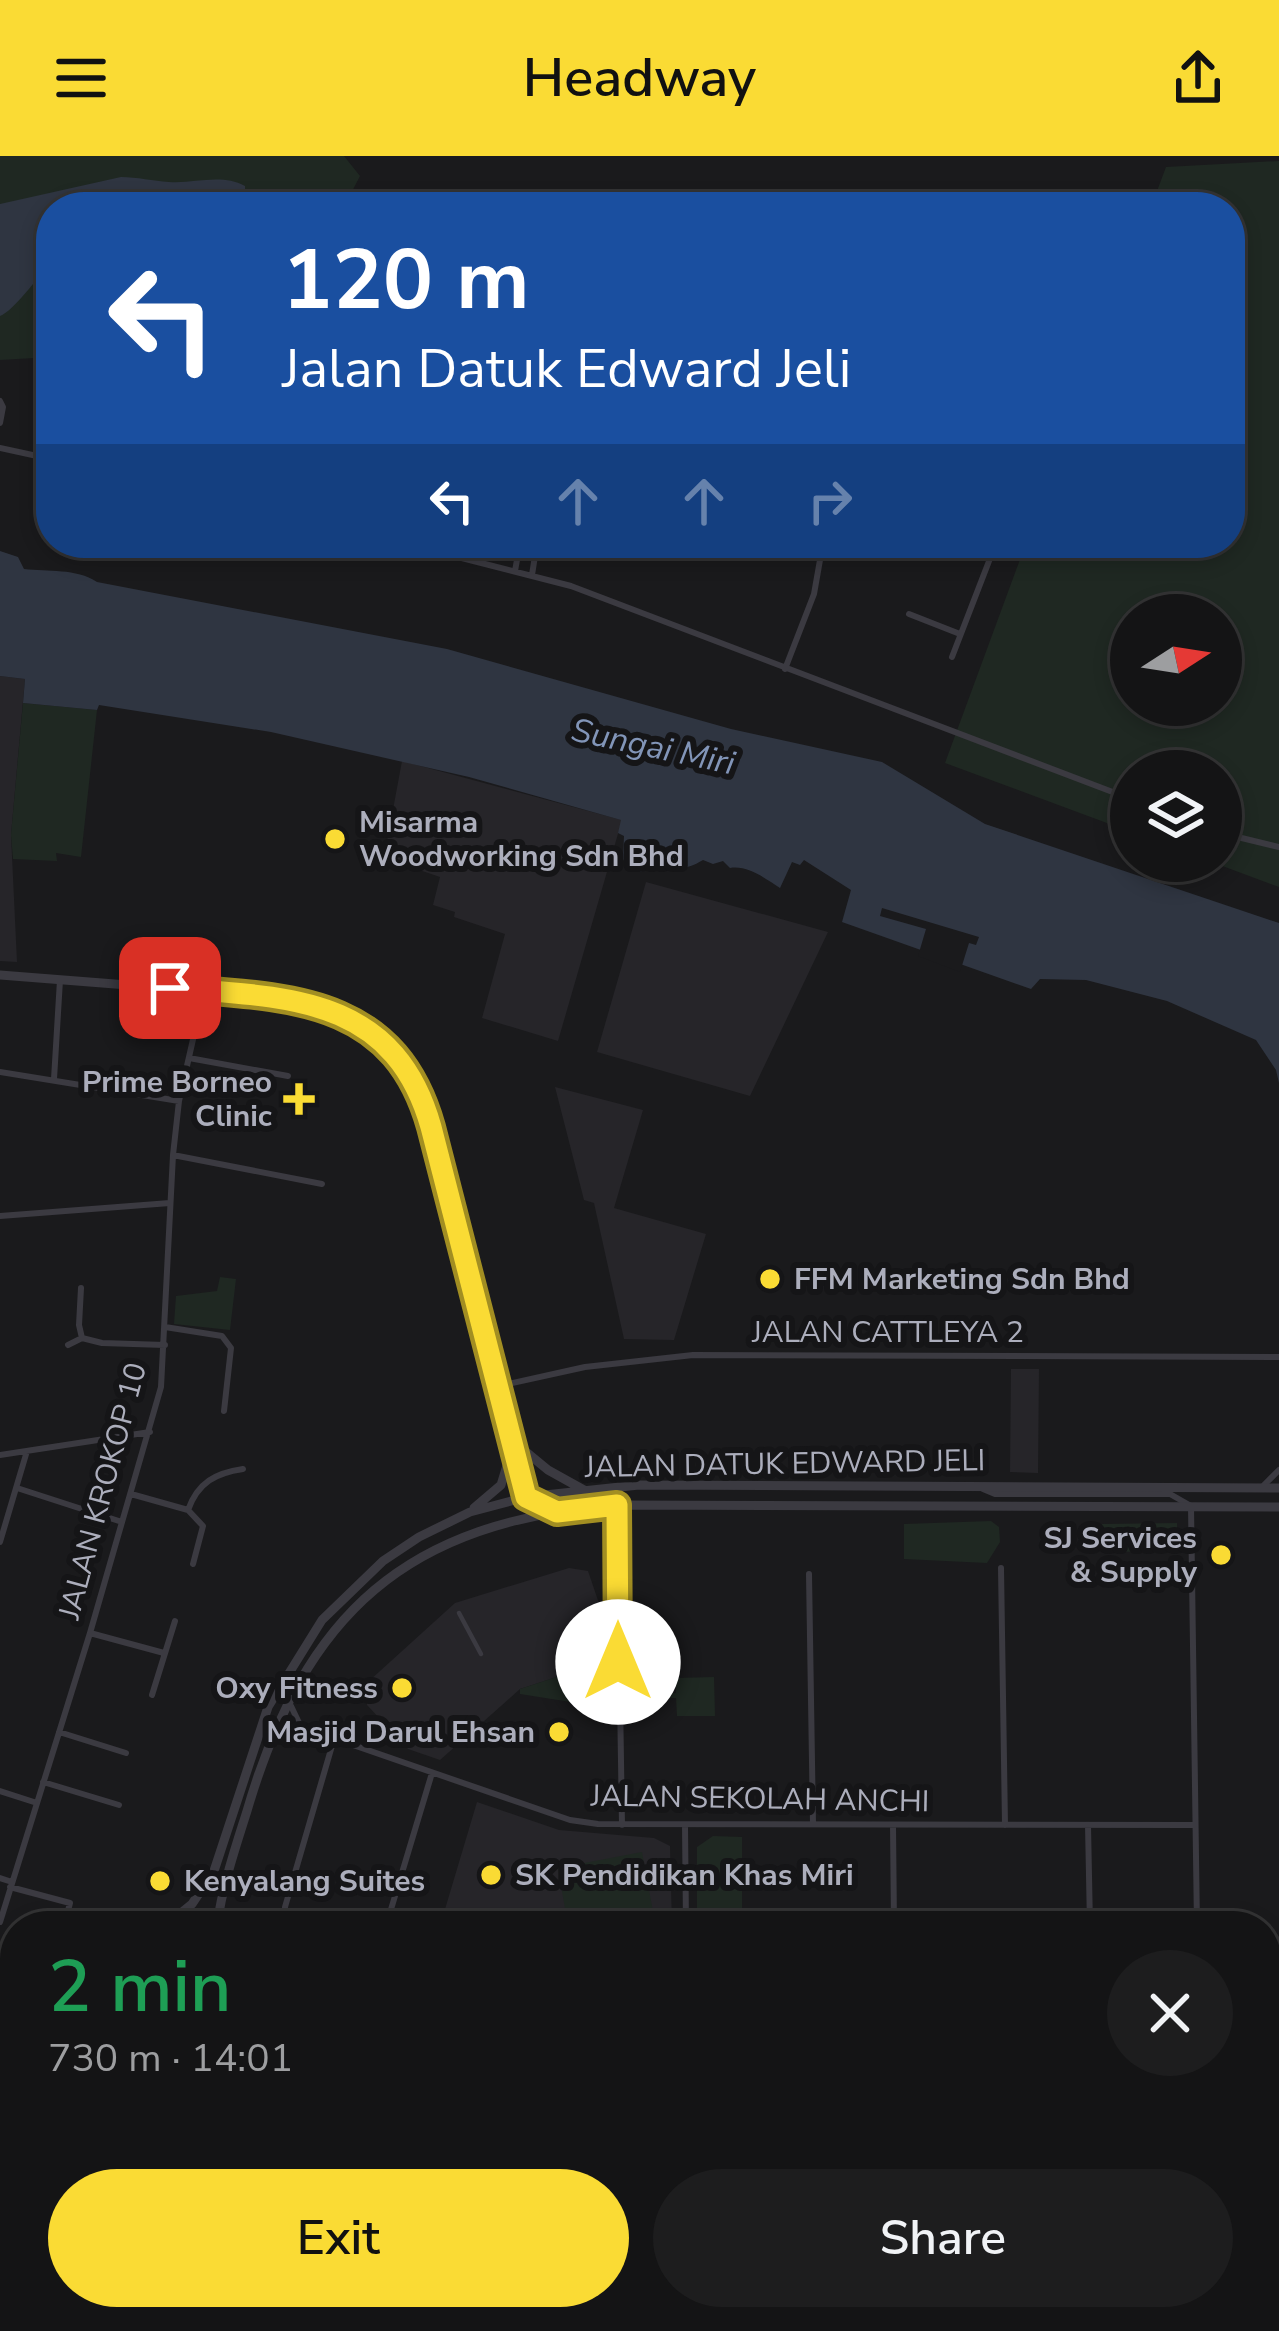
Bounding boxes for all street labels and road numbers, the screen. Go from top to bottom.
street label: JALAN CATTLEYA 2 [751,1312,1024,1353]
street label: JALAN KROKOP 10 [49,1358,157,1625]
street label: JALAN DATUK EDWARD JELI [583,1440,986,1488]
street label: JALAN SEKOLAH ANCHI [589,1776,930,1822]

